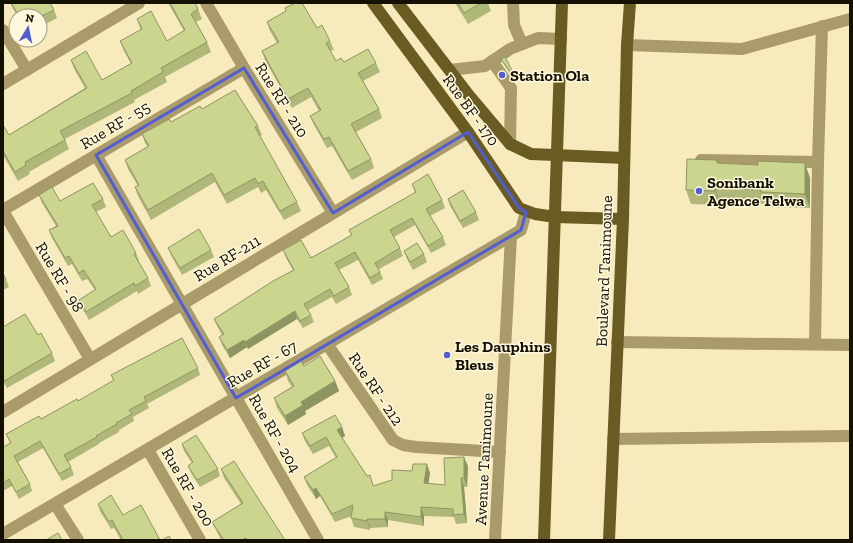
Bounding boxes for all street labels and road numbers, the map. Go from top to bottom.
street label: Rue RF - 210 [251,59,313,141]
street label: Rue BF - 170 [439,71,503,149]
street label: Rue RF - 55 [77,97,153,153]
street label: Boulevard Tanimoune [592,195,616,347]
street label: Rue RF-211 [190,231,264,285]
street label: Rue RF - 98 [32,238,88,316]
street label: Rue RF - 67 [224,336,301,392]
street label: Rue RF - 212 [345,349,407,429]
street label: Rue RF - 204 [245,390,305,476]
street label: Avenue Tanimoune [471,392,497,526]
street label: Rue RF - 200 [158,444,218,530]

